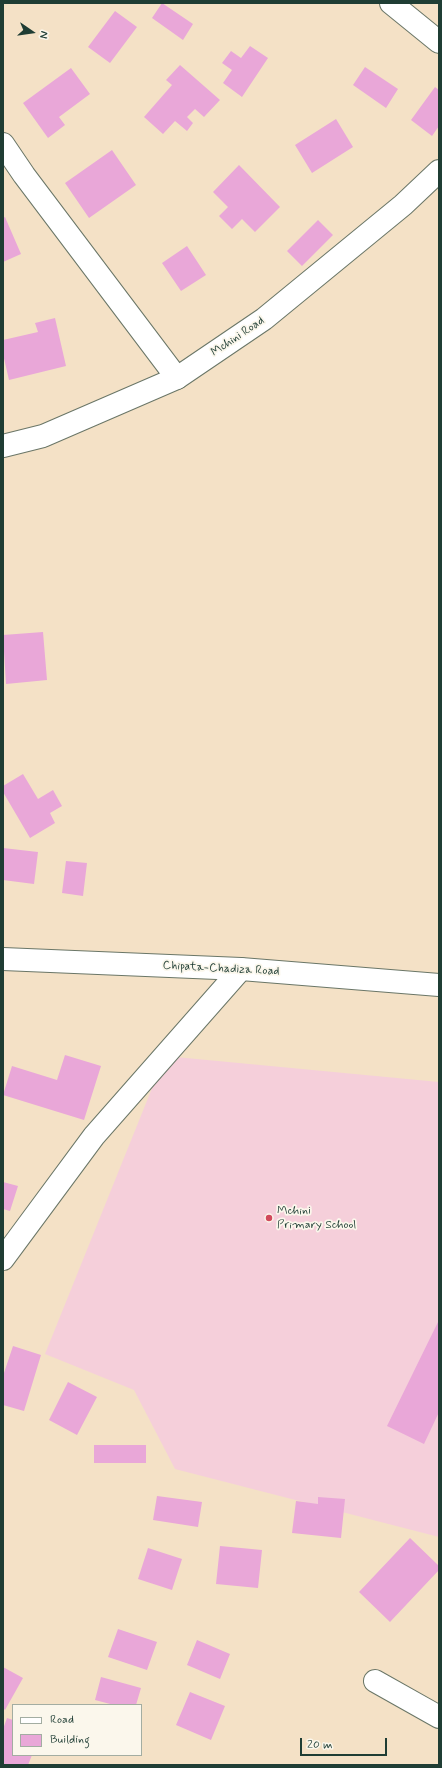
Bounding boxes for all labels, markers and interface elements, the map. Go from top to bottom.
north arrow [12,12,52,52]
text: N [36,30,51,40]
street label: Mchini Road [209,314,267,360]
street label: Chipata-Chadiza Road [162,959,280,979]
place label: Mchini Primary School [277,1204,356,1232]
marker: Mchini Primary School [264,1213,274,1223]
legend [12,1704,142,1756]
text: Road [50,1712,74,1728]
scale bar [302,1730,389,1756]
text: Building [50,1732,90,1748]
text: 20 m [307,1737,333,1753]

